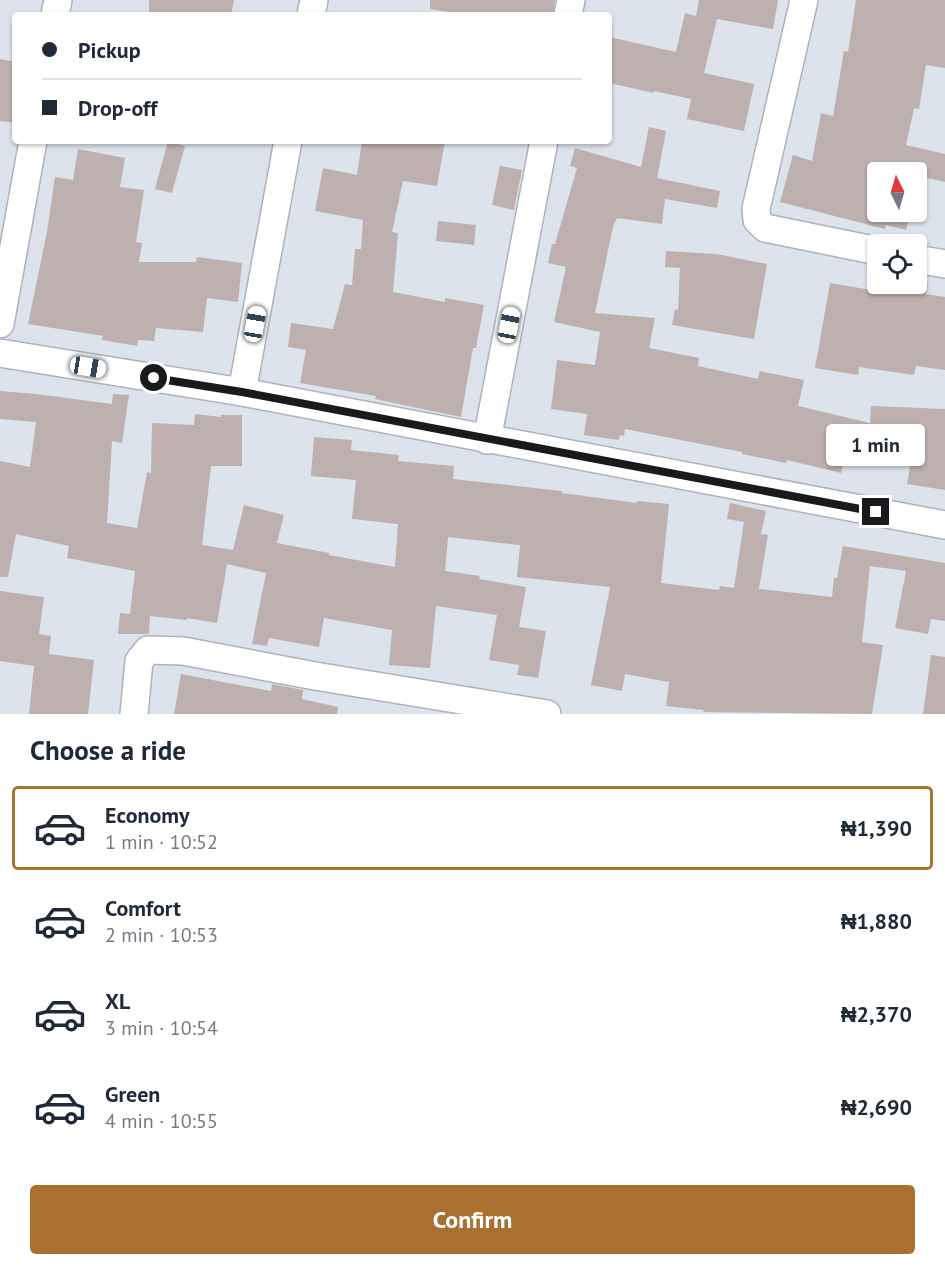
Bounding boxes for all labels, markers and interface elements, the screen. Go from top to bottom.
text: Pickup [78,36,141,64]
text: Drop-off [78,94,157,122]
north arrow [867,162,927,222]
map controls [867,162,927,294]
button: locate [867,234,927,294]
car [243,305,267,343]
car [497,306,521,344]
car [69,355,107,379]
route start [140,364,167,391]
callout: 1 min [826,425,926,467]
text: 1 min [851,432,900,458]
route end [862,498,889,525]
text: Choose a ride [30,733,186,767]
icon: car [33,801,87,855]
text: Economy [105,801,189,829]
text: ₦1,390 [841,814,912,842]
text: 1 min · 10:52 [105,829,218,855]
icon: car [33,894,87,948]
text: Comfort [105,894,181,922]
text: ₦1,880 [841,907,912,935]
text: 2 min · 10:53 [105,922,218,948]
icon: car [33,987,87,1041]
text: XL [105,987,130,1015]
text: ₦2,370 [841,1000,912,1028]
text: 3 min · 10:54 [105,1015,218,1041]
icon: car [33,1080,87,1134]
text: Green [105,1080,160,1108]
text: ₦2,690 [841,1093,912,1121]
text: 4 min · 10:55 [105,1108,218,1134]
button: Confirm [30,1185,915,1254]

